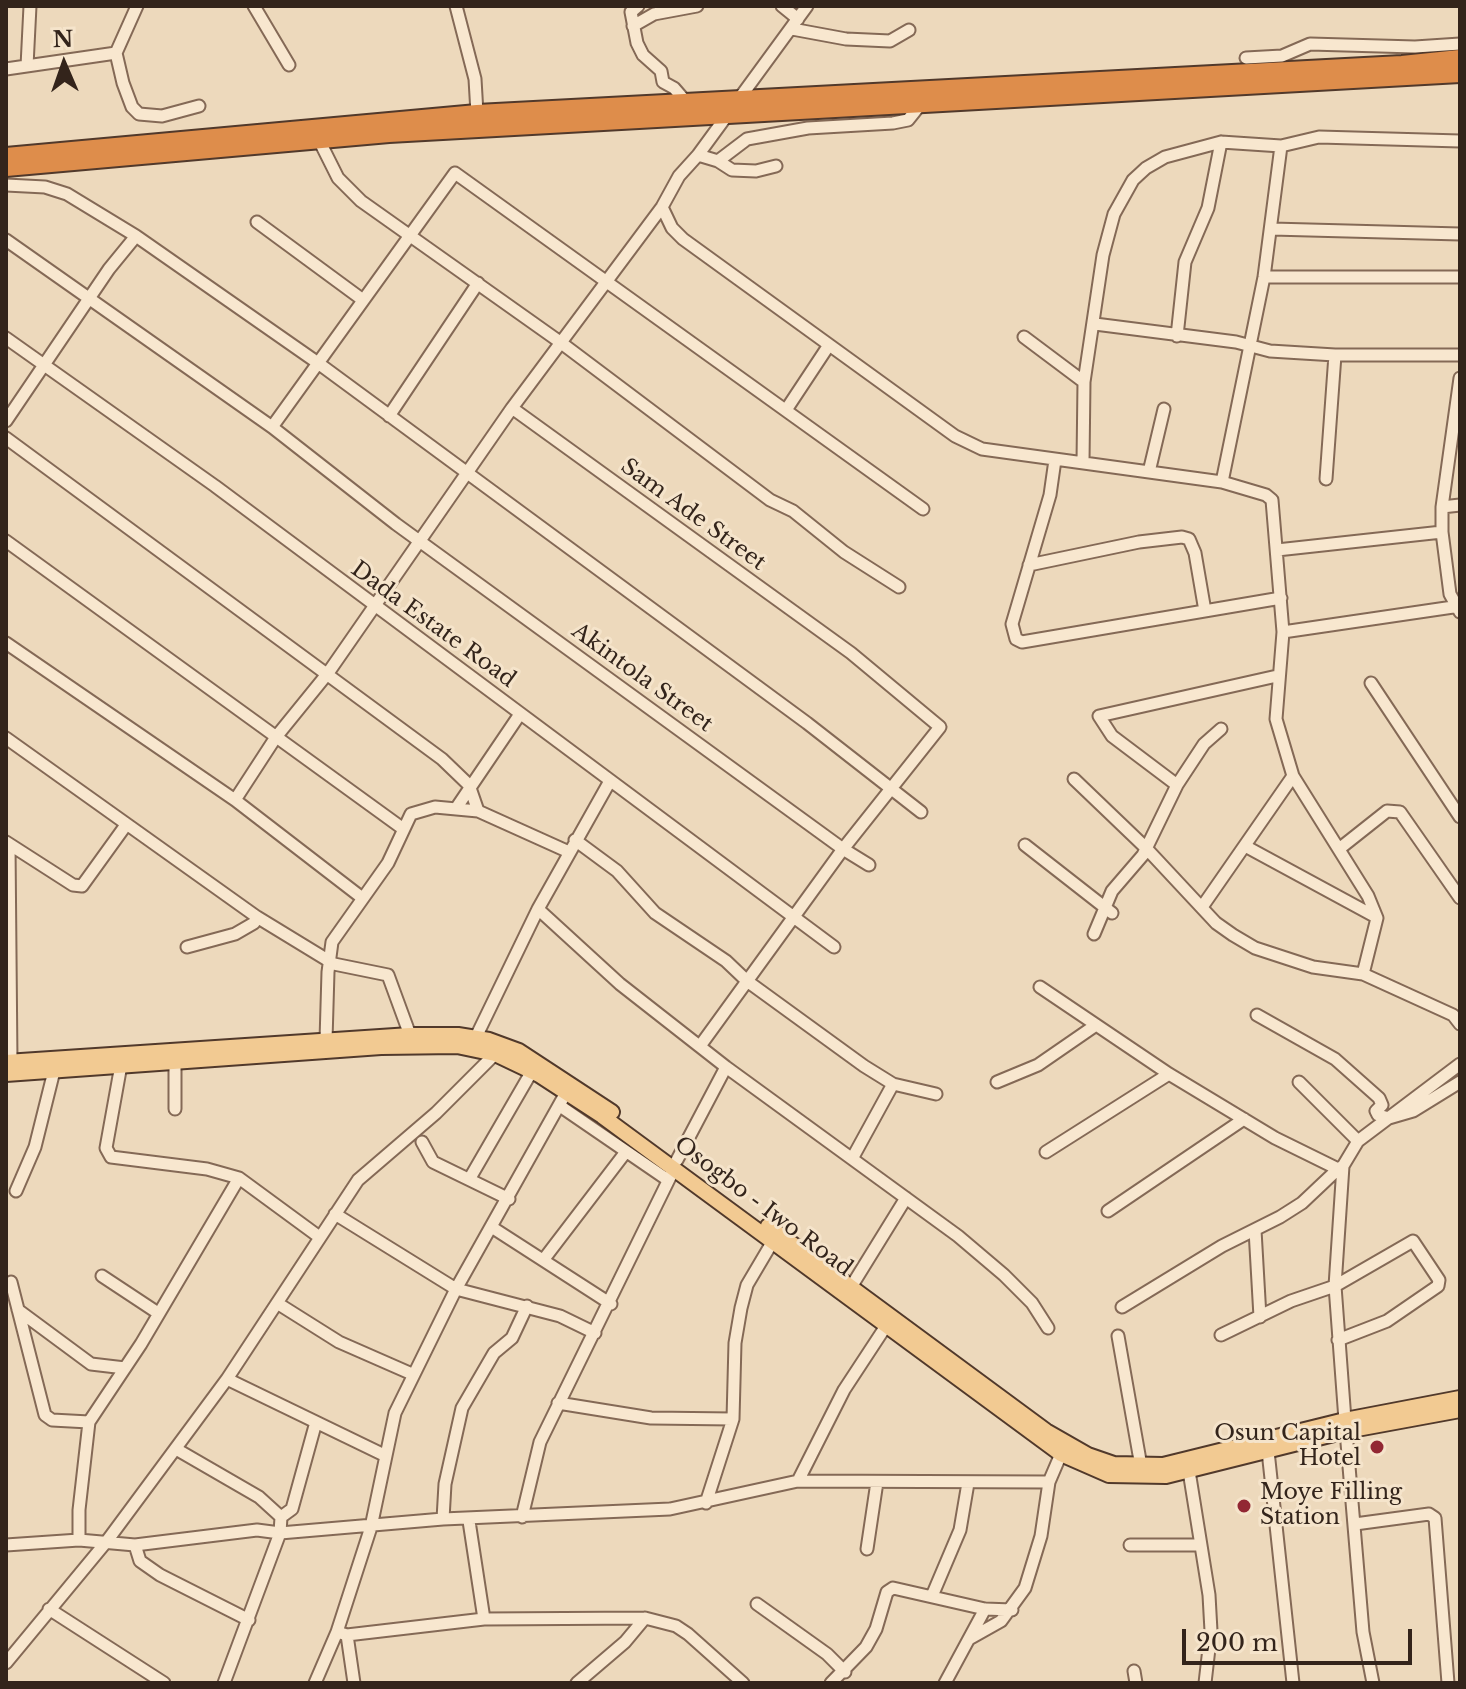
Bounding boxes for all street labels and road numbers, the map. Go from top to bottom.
street label: Sam Ade Street [615,454,771,576]
street label: Dada Estate Road [346,556,520,694]
street label: Akintola Street [566,618,718,738]
street label: Osogbo - Iwo Road [669,1131,857,1283]

